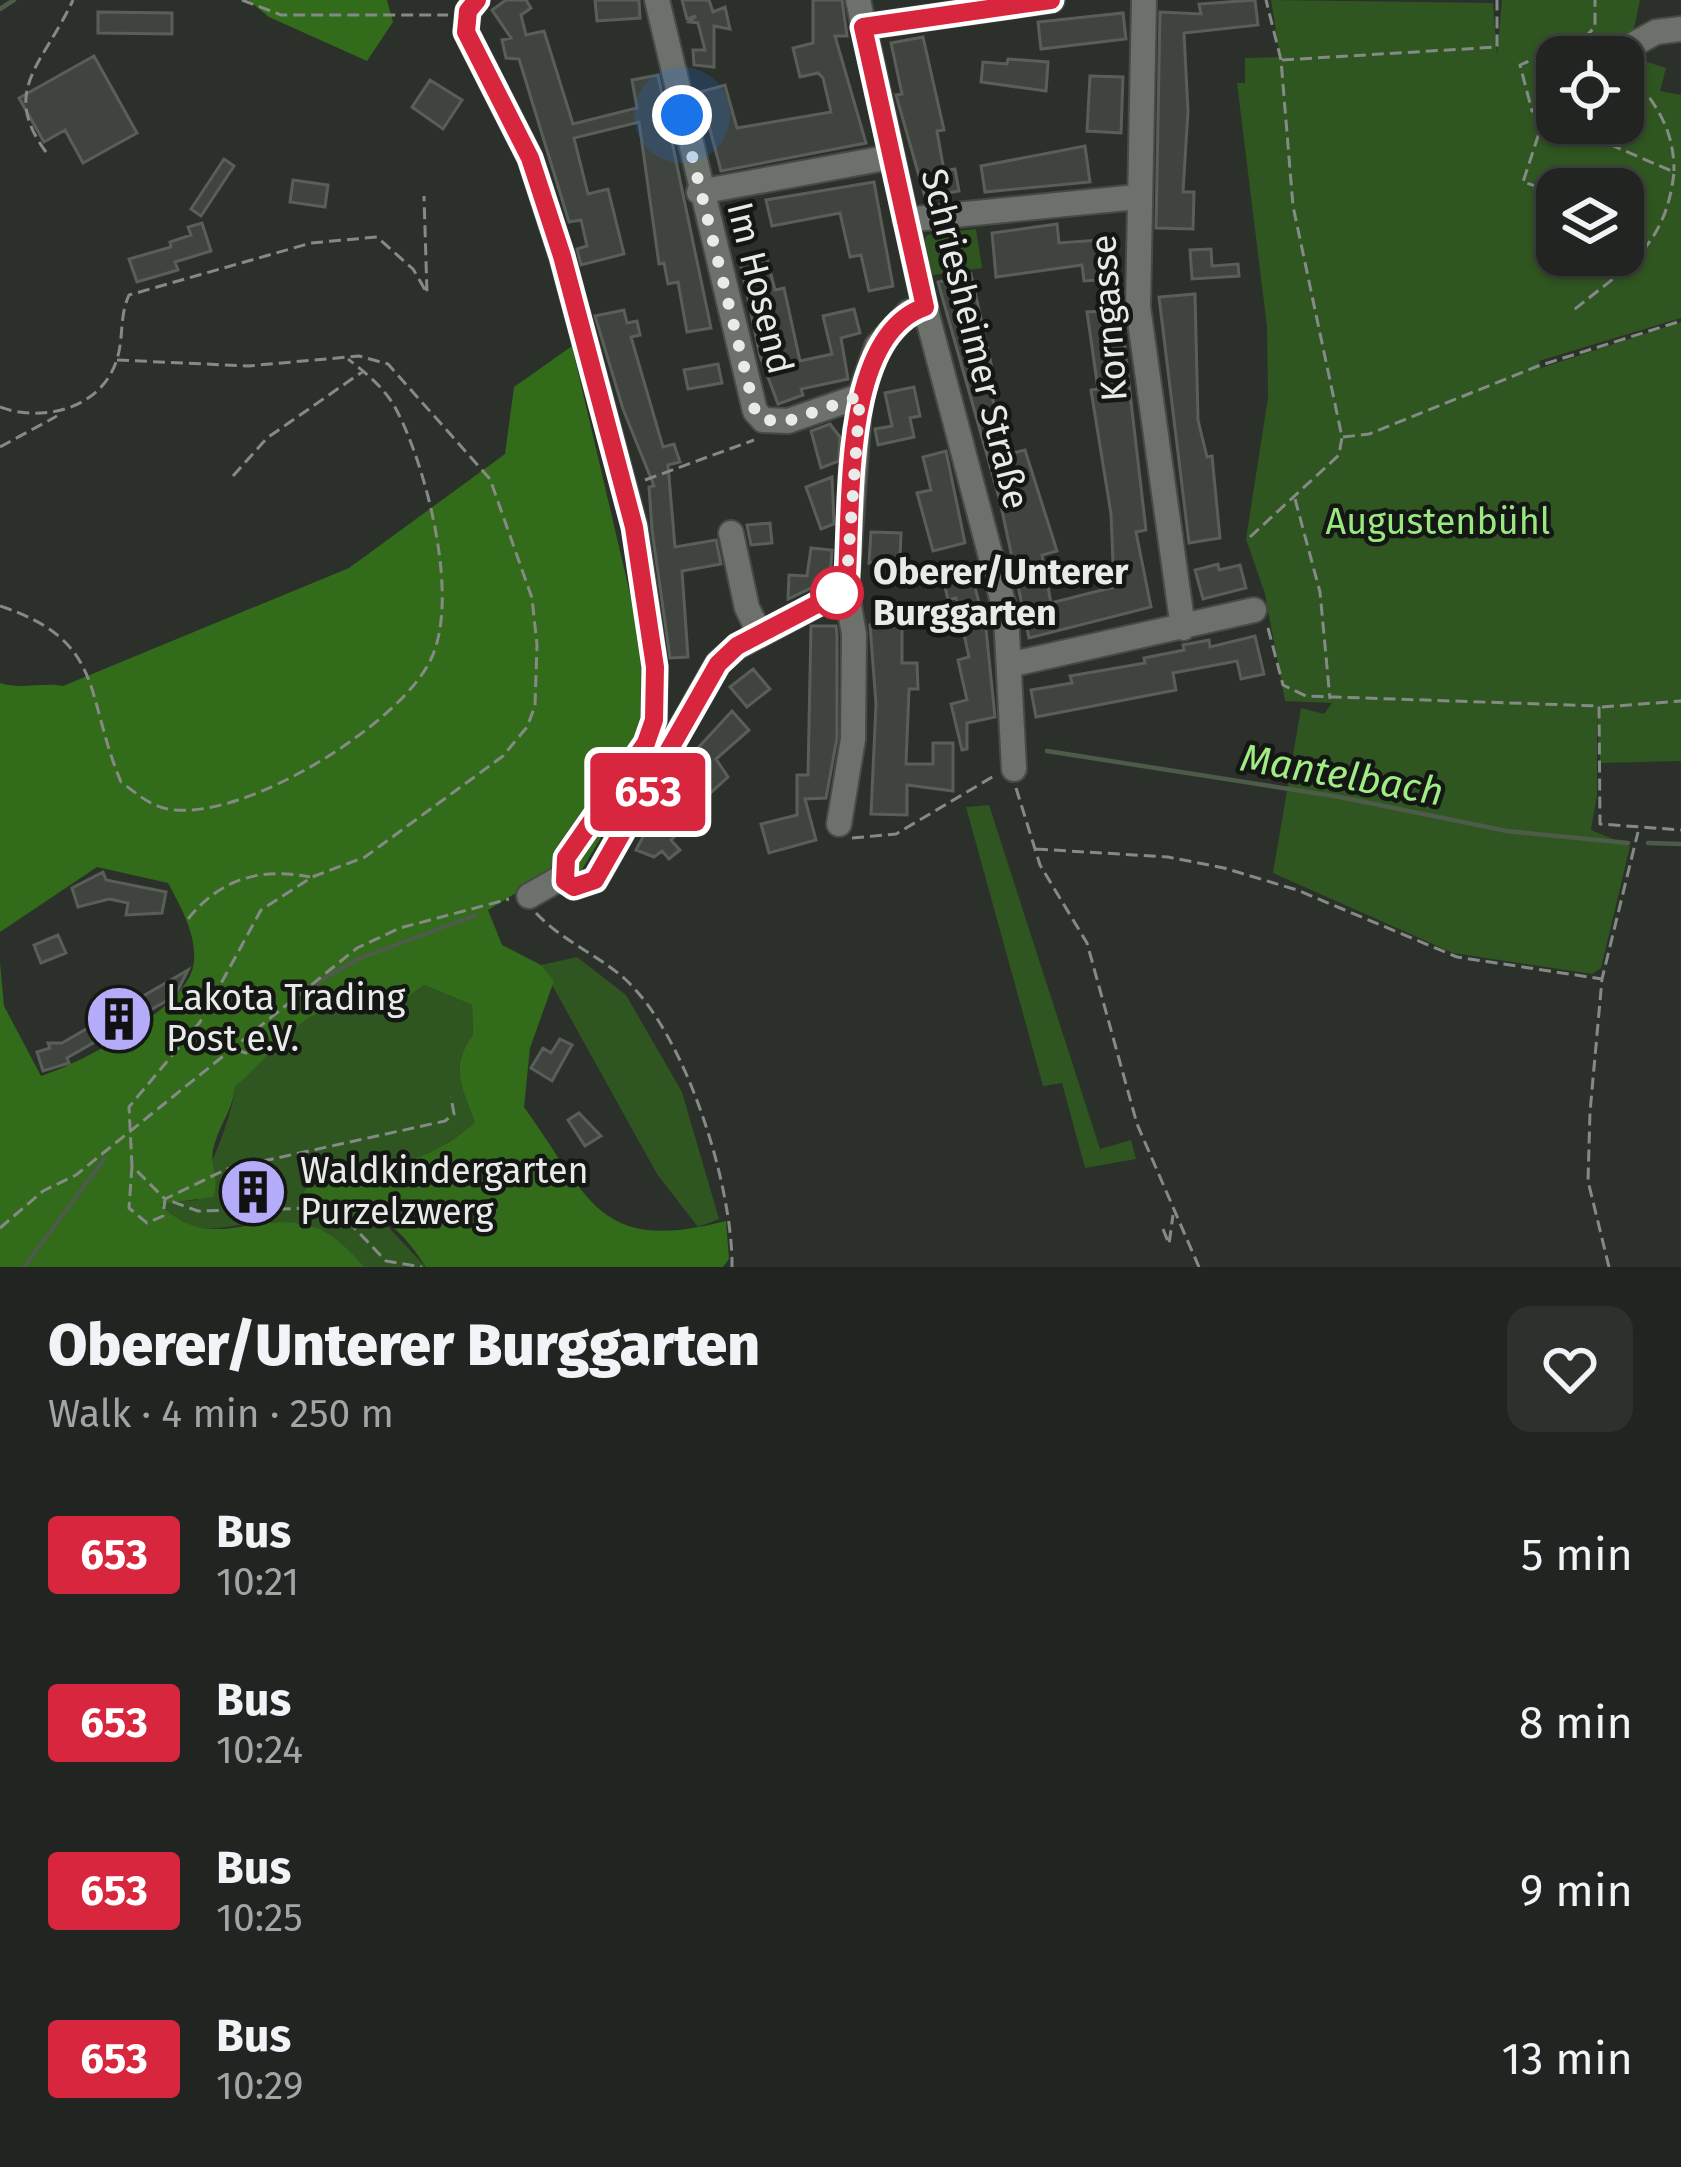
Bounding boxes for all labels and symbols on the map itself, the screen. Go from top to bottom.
your location [652,85,712,145]
street label: Schriesheimer Straße [911,164,1039,514]
street label: Im Hosend [717,197,803,379]
street label: Korngasse [1081,233,1137,403]
park label: Augustenbühl [1326,500,1550,544]
place label: Oberer/Unterer Burggarten [873,550,1129,635]
marker: Oberer/Unterer Burggarten [812,568,862,618]
water label: Mantelbach [1237,735,1447,815]
line badge: 653 [579,753,717,831]
place label: Lakota Trading Post e.V. [166,976,406,1061]
building icon: Lakota Trading Post e.V. [84,984,154,1054]
place label: Waldkindergarten Purzelzwerg [300,1149,589,1234]
building icon: Waldkindergarten Purzelzwerg [218,1157,288,1227]

